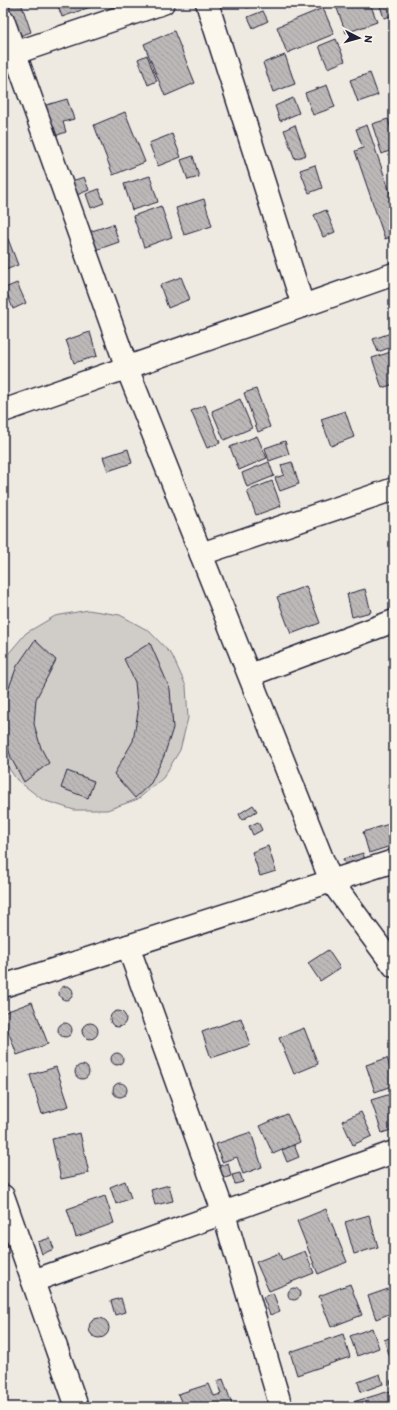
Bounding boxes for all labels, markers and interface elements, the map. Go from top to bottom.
north arrow [339,18,379,58]
text: N [362,35,375,43]

